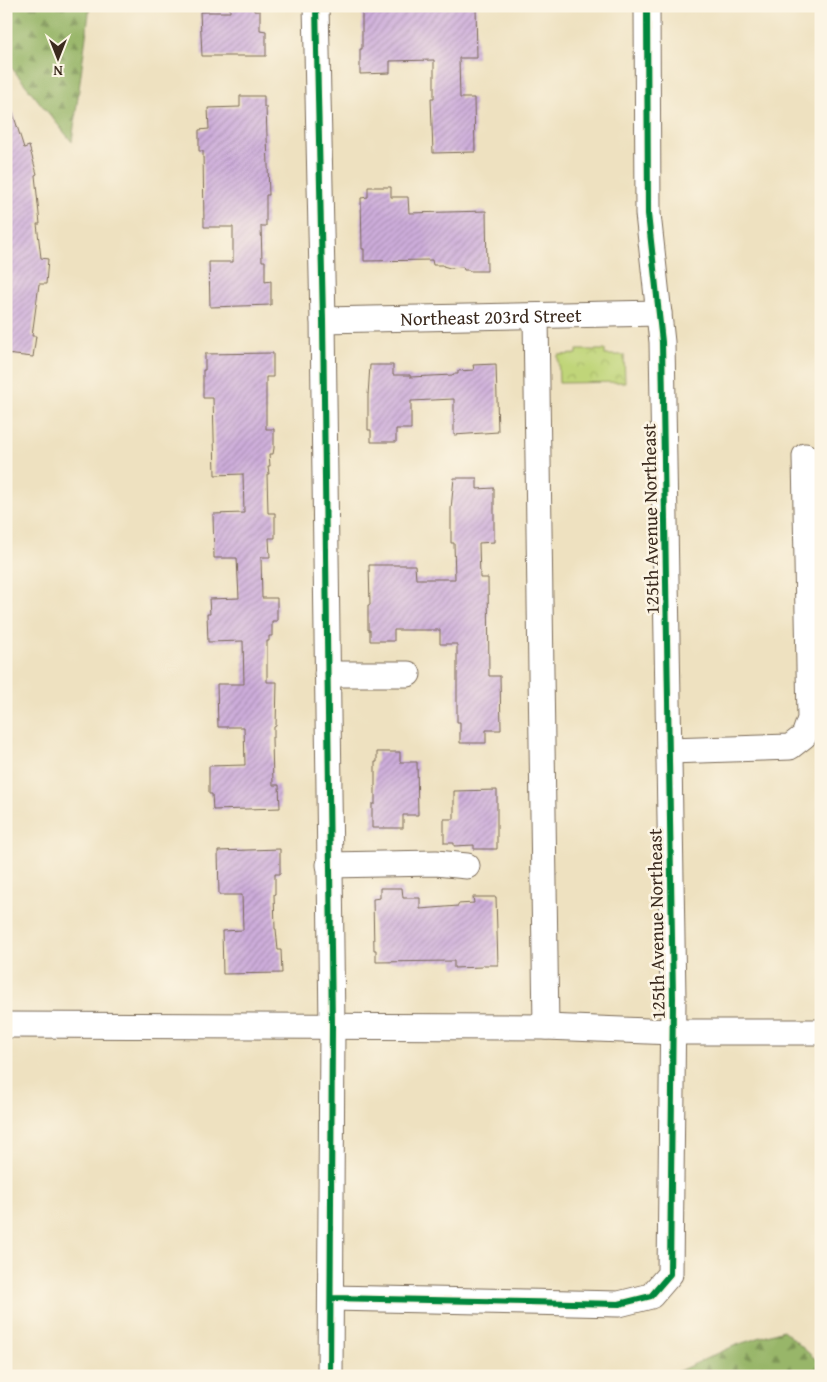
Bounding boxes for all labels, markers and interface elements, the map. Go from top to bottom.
north arrow [32,32,82,82]
text: N [53,61,63,81]
street label: Northeast 203rd Street [400,301,582,332]
street label: 125th Avenue Northeast [634,423,666,615]
street label: 125th Avenue Northeast [640,828,672,1020]

